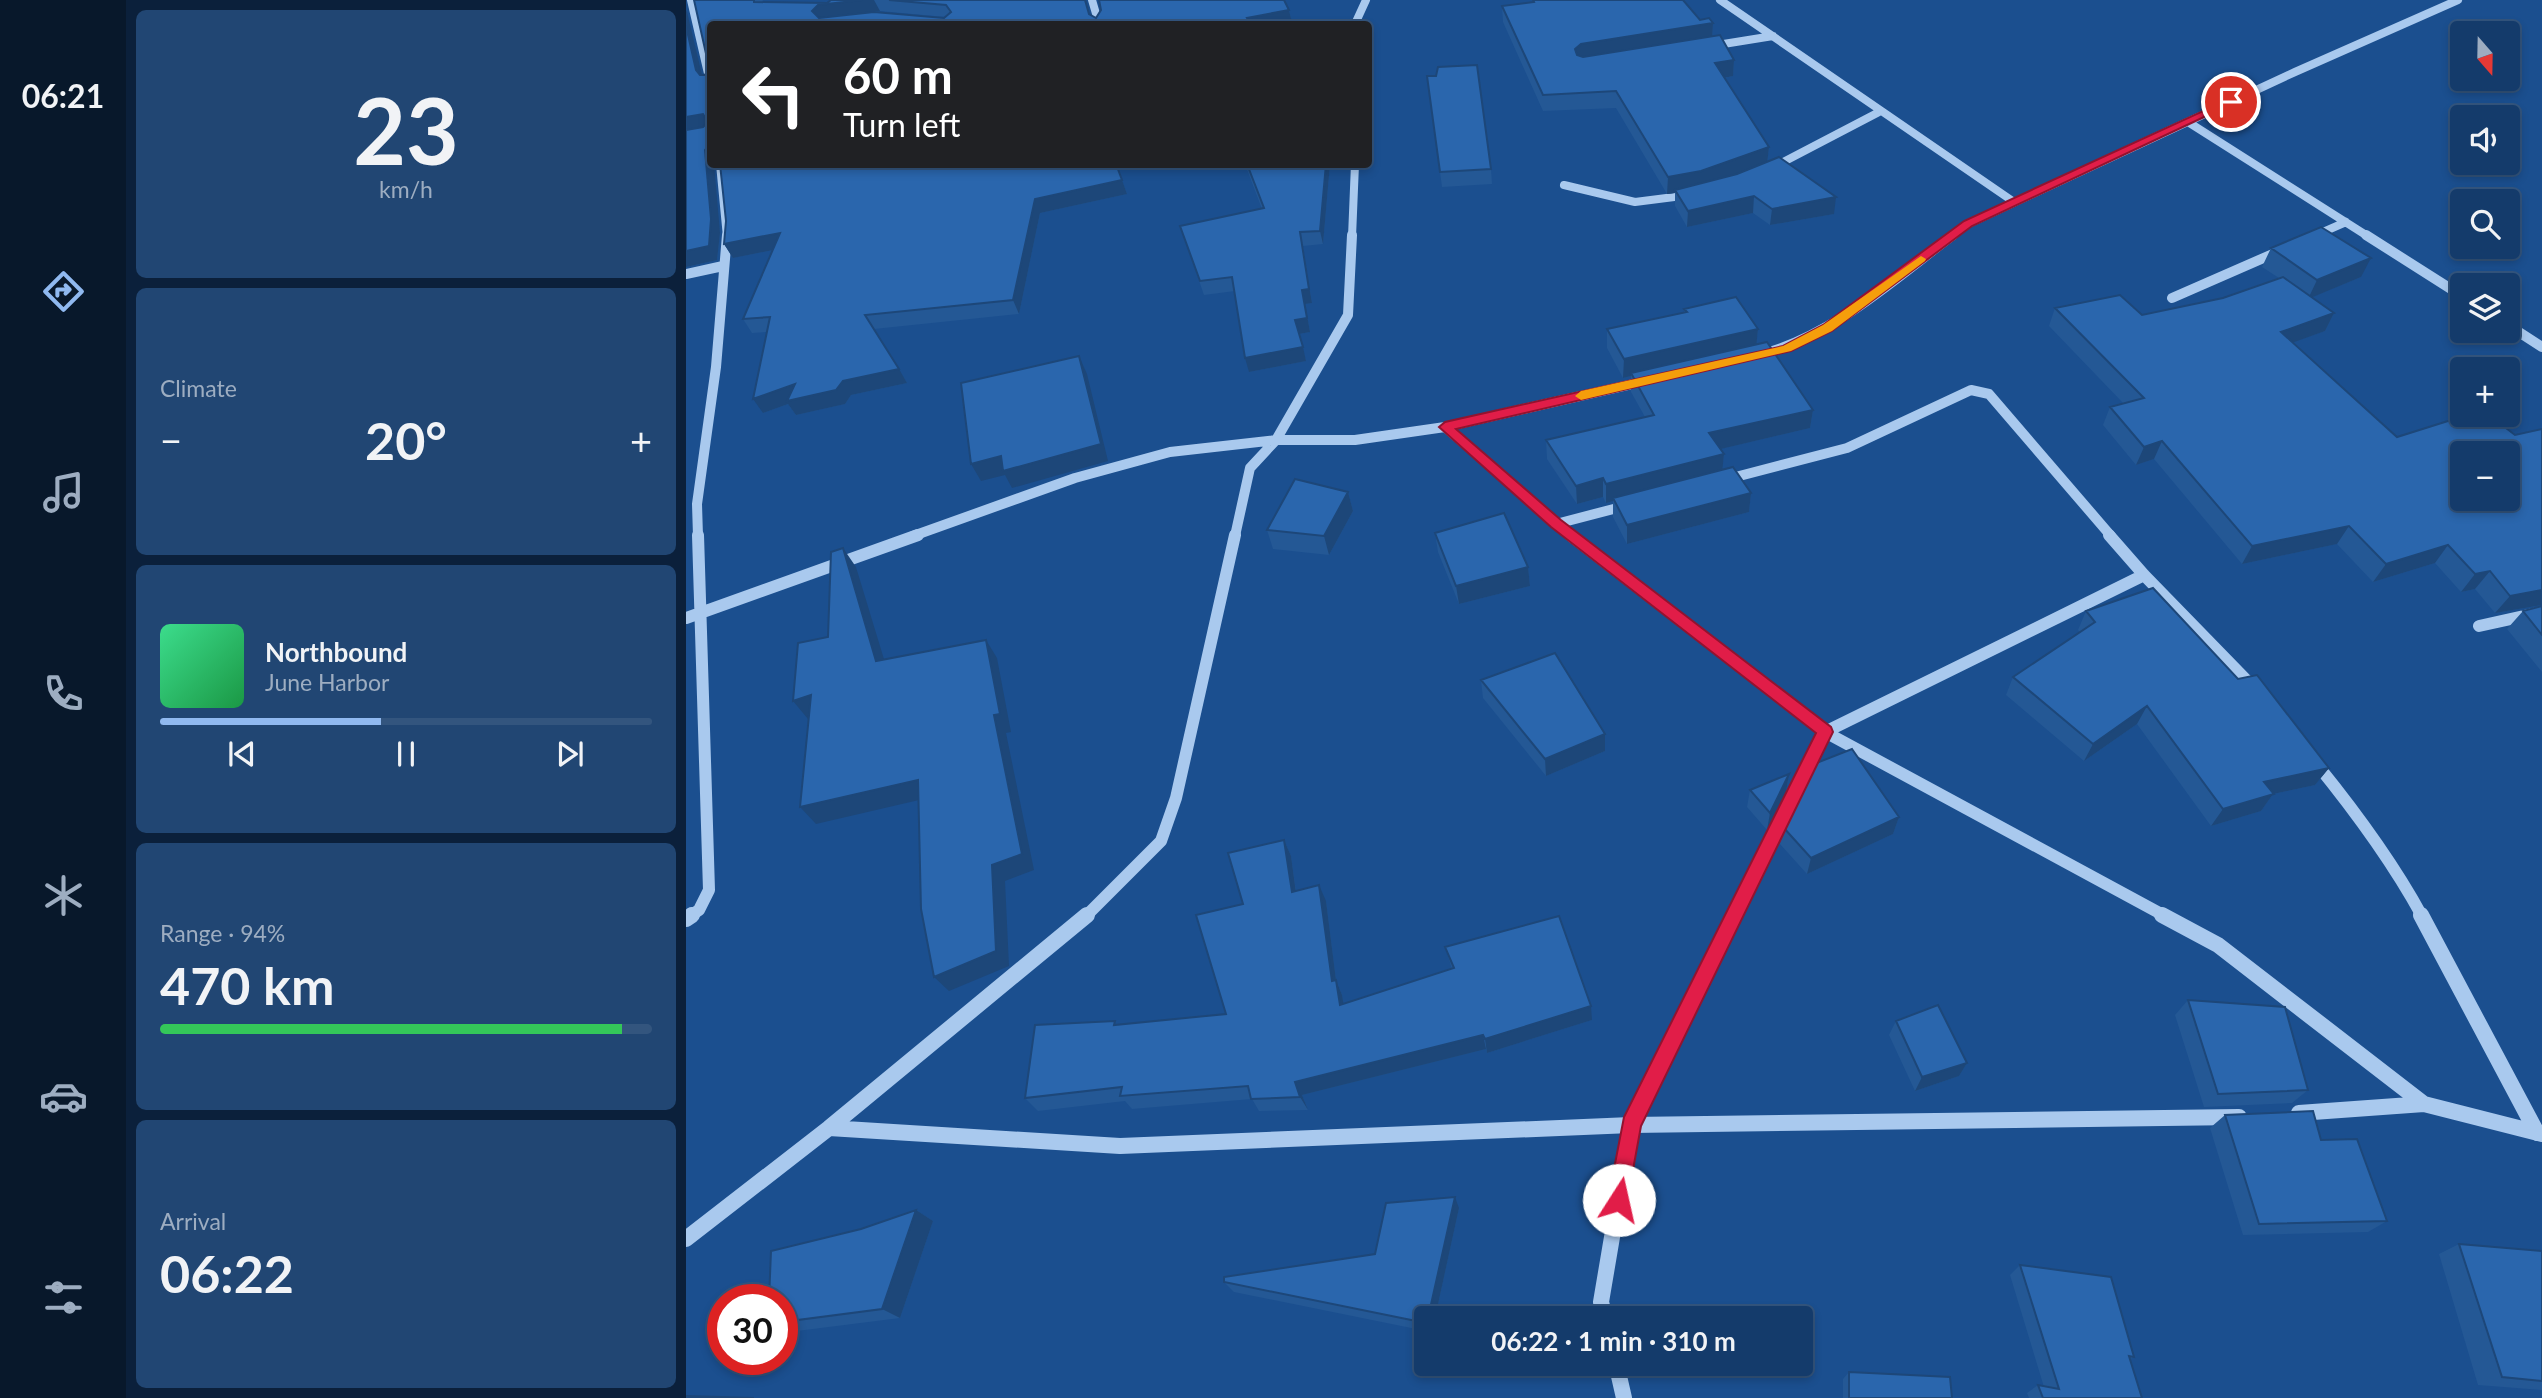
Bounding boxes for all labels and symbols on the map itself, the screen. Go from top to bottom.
north arrow [2450,21,2520,91]
pin [2201,72,2261,132]
position arrow [1582,1163,1656,1237]
speed limit sign: 30 [707,1284,798,1375]

